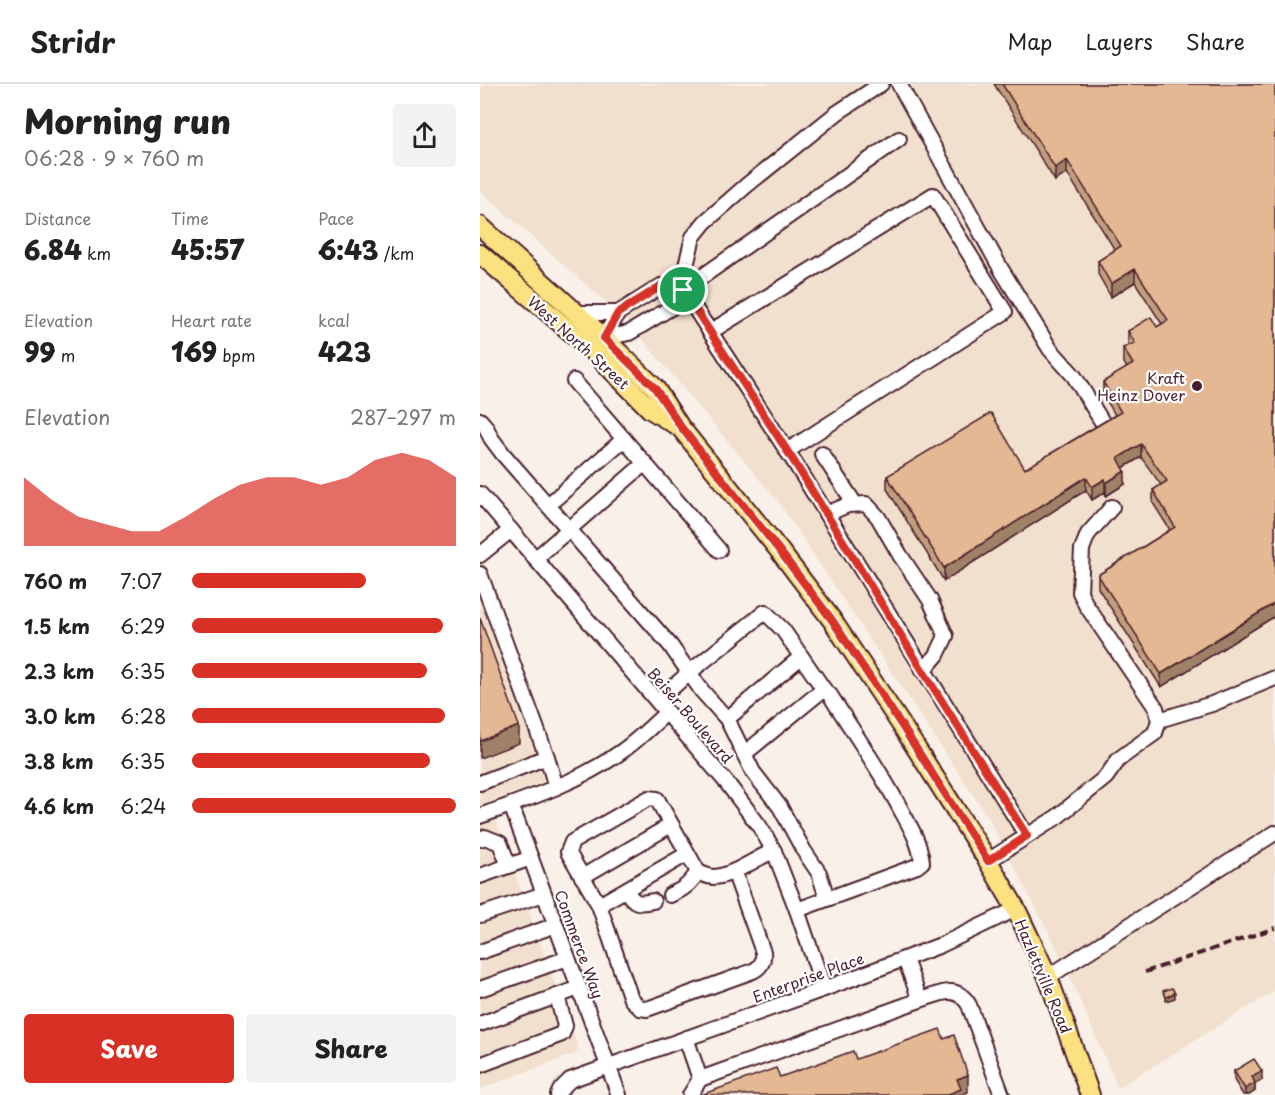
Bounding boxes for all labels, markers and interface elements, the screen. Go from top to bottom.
text: Stridr [30,20,115,63]
text: Map [1008,25,1052,57]
text: Layers [1085,25,1153,57]
text: Share [1186,25,1245,57]
text: Morning run [24,95,231,145]
button: share [393,104,456,167]
text: 06:28 · 9 × 760 m [24,143,204,173]
text: Distance [24,206,91,230]
text: Time [171,206,209,230]
text: Pace [318,206,354,230]
text: 6.84 [24,230,82,269]
text: 45:57 [171,230,244,269]
text: 6:43 [318,230,379,269]
text: km [82,241,111,265]
text: /km [379,241,414,265]
pin [657,264,708,315]
icon: arrive [666,273,699,306]
street label: West North Street [523,290,635,394]
text: Elevation [24,308,93,332]
text: Heart rate [171,308,252,332]
text: kcal [318,308,350,332]
text: 99 [24,332,56,371]
text: 169 [171,332,217,371]
text: 423 [318,332,371,371]
text: m [56,343,75,367]
text: bpm [217,343,256,367]
place label: Kraft Heinz Dover [1097,366,1185,406]
marker: Kraft Heinz Dover [1190,379,1204,393]
text: Elevation [24,402,110,432]
text: 287–297 m [350,402,456,432]
text: 760 m [24,566,87,596]
text: 7:07 [120,566,162,596]
text: 1.5 km [24,611,90,641]
text: 6:29 [120,611,165,641]
text: 2.3 km [24,656,94,686]
text: 6:35 [120,656,165,686]
street label: Beiser Boulevard [643,662,739,768]
text: 3.0 km [24,701,96,731]
text: 6:28 [120,701,166,731]
text: 3.8 km [24,746,94,776]
text: 6:35 [120,746,165,776]
text: 4.6 km [24,791,94,821]
text: 6:24 [120,791,167,821]
street label: Commerce Way [550,886,610,1002]
street label: Hazlettville Road [1010,915,1078,1037]
street label: Enterprise Place [749,946,867,1008]
button: Save [24,1014,234,1083]
button: Share [246,1014,456,1083]

